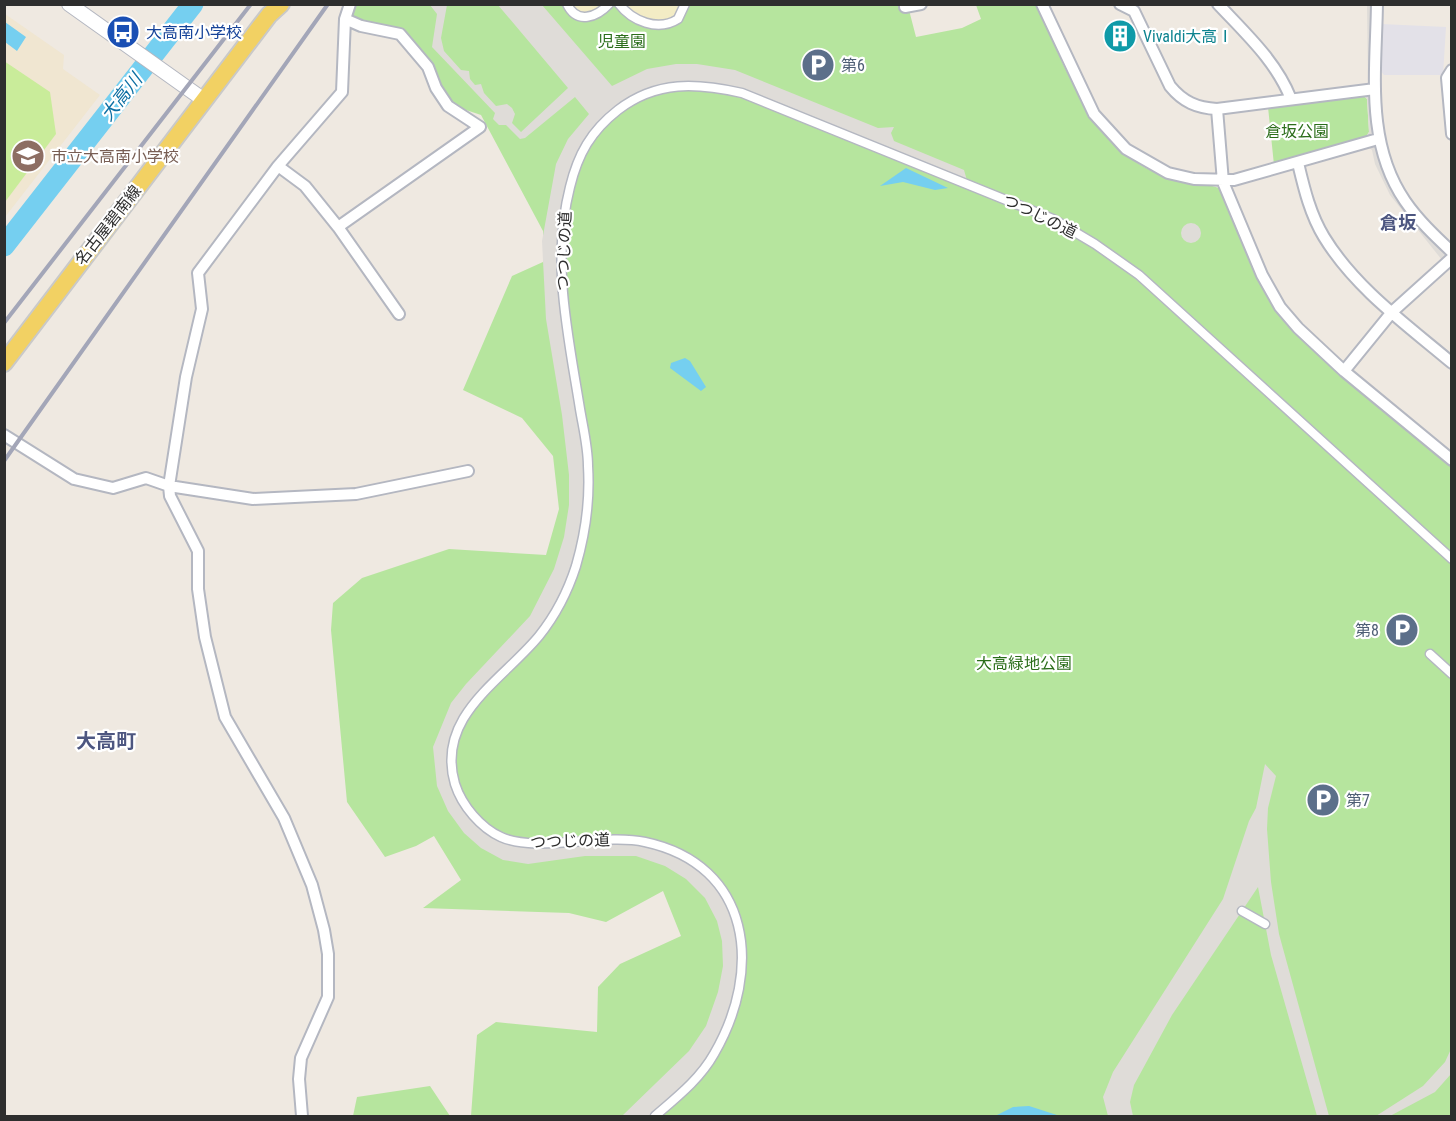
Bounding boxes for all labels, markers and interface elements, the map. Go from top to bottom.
bus stop icon: 大高南小学校 [105,14,141,50]
building icon: Vivaldi大高Ⅰ [1102,18,1138,54]
place label: 大高南小学校 [146,23,242,42]
place label: Vivaldi大高Ⅰ [1143,27,1233,46]
park label: 児童園 [598,32,646,51]
parking icon: 第6 [800,47,836,83]
place label: 第6 [841,56,865,75]
water label: 大高川 [96,68,147,125]
park label: 倉坂公園 [1265,122,1329,141]
school or university icon: 市立大高南小学校 [10,138,46,174]
place label: 市立大高南小学校 [51,147,179,166]
street label: 名古屋碧南線 [71,181,145,269]
street label: つつじの道 [1000,190,1080,242]
street label: つつじの道 [553,211,575,291]
district label: 倉坂 [1380,212,1417,233]
parking icon: 第8 [1384,612,1420,648]
place label: 第8 [1355,621,1379,640]
park label: 大高緑地公園 [976,654,1072,673]
district label: 大高町 [76,729,136,753]
parking icon: 第7 [1305,782,1341,818]
place label: 第7 [1346,791,1370,810]
street label: つつじの道 [530,830,610,852]

